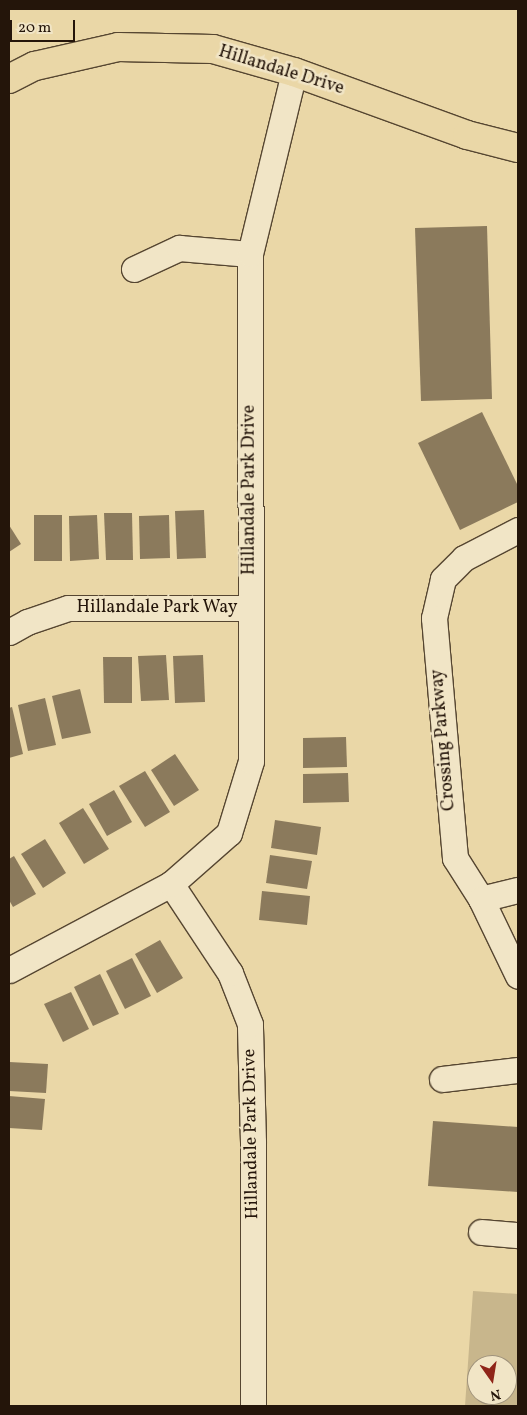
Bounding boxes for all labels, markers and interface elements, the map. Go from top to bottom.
scale bar [12,10,78,42]
text: 20 m [18,18,51,39]
street label: Hillandale Drive [216,42,346,100]
street label: Hillandale Park Drive [239,405,261,575]
street label: Hillandale Park Way [76,597,238,619]
street label: Crossing Parkway [427,668,461,812]
street label: Hillandale Park Drive [240,1049,264,1219]
north arrow [467,1355,517,1405]
text: N [488,1384,502,1405]

